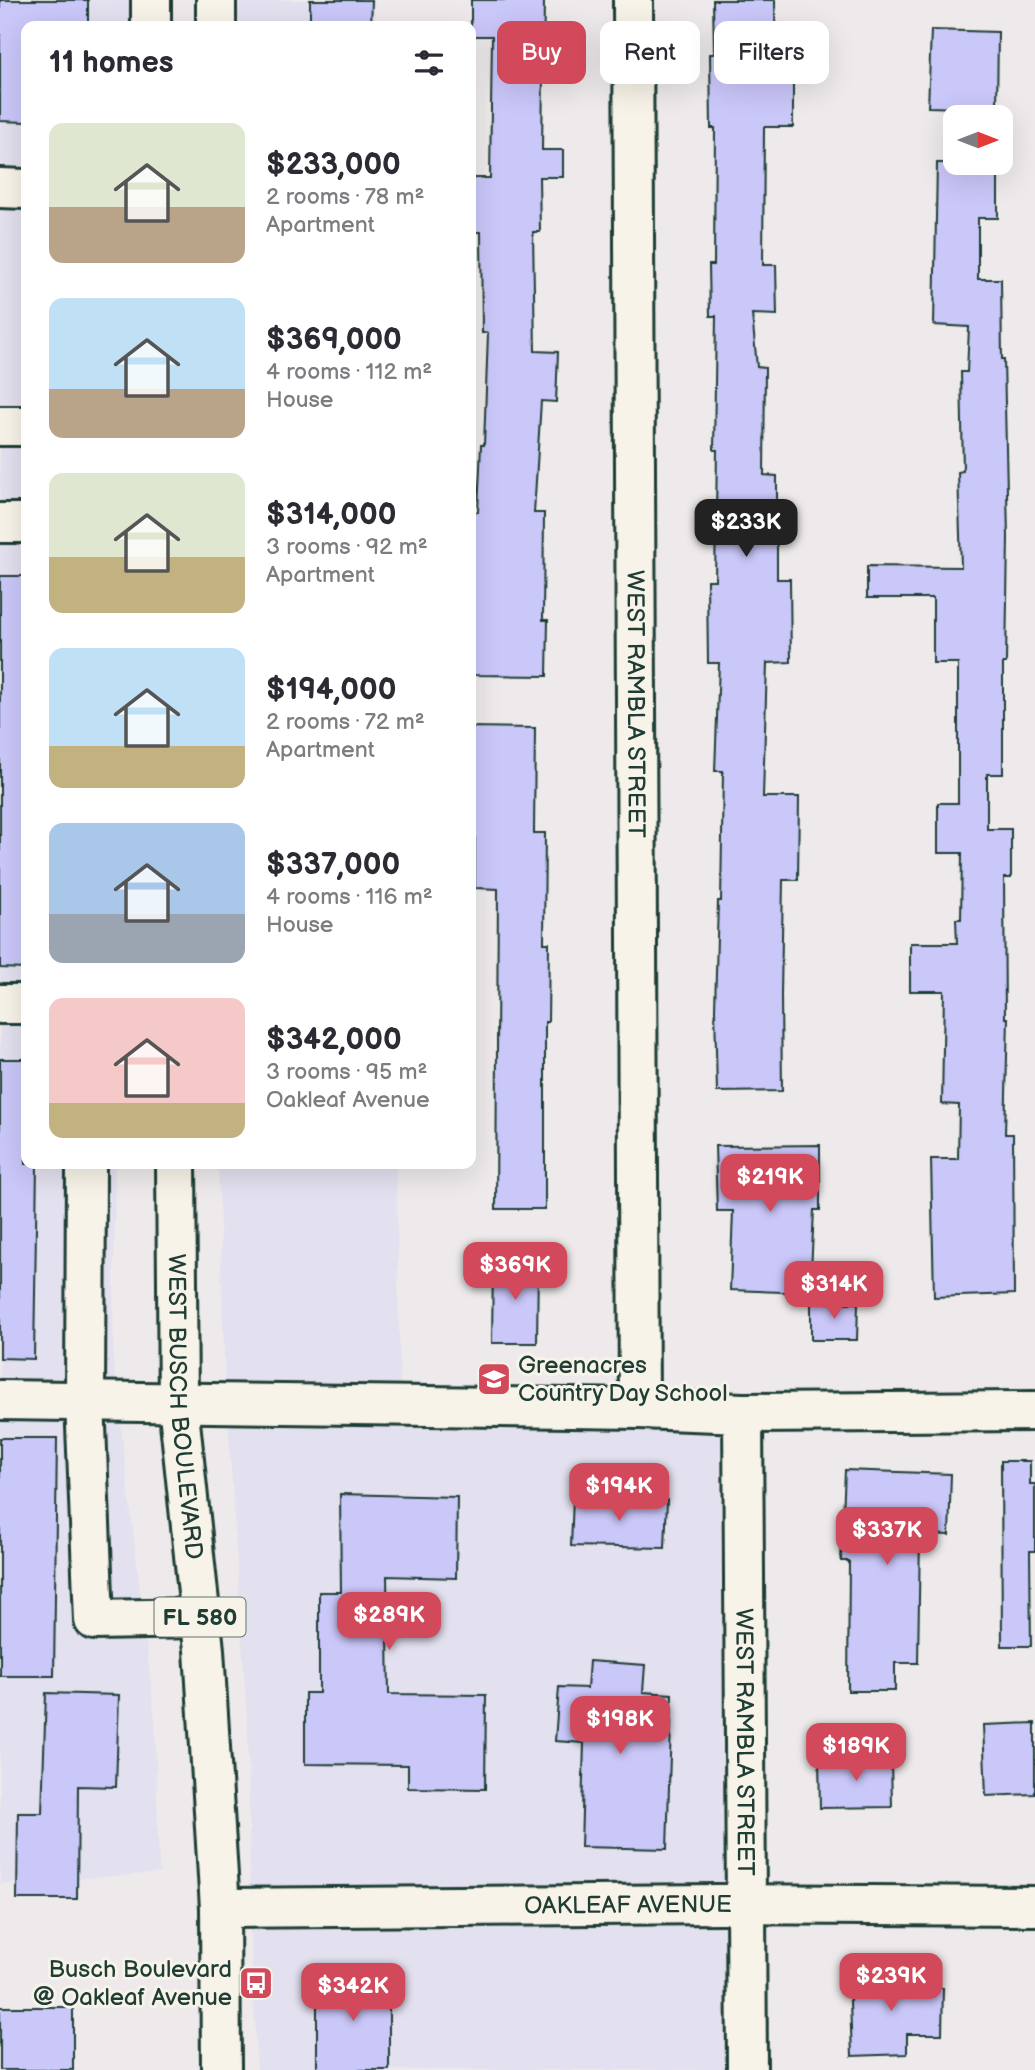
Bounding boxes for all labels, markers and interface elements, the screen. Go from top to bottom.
chip: Buy [497,21,586,84]
chip: Rent [600,21,700,84]
chip: Filters [714,21,829,84]
icon: filters [410,44,448,82]
text: 11 homes [49,45,173,81]
north arrow [943,105,1013,175]
map controls [943,105,1013,175]
text: $233,000 [266,147,401,183]
icon: home [105,151,189,235]
text: 2 rooms · 78 m² [266,183,424,211]
text: Apartment [266,211,375,239]
text: $369,000 [266,322,402,358]
icon: home [105,326,189,410]
text: 4 rooms · 112 m² [266,358,432,386]
text: House [266,386,333,414]
text: $314,000 [266,497,396,533]
pin: $233K [697,500,795,559]
icon: home [105,501,189,585]
text: $233K [711,508,781,536]
text: 3 rooms · 92 m² [266,533,428,561]
text: Apartment [266,561,375,589]
street label: WEST RAMBLA STREET [620,570,651,839]
text: $194,000 [266,672,396,708]
icon: home [105,676,189,760]
text: 2 rooms · 72 m² [266,708,425,736]
text: Apartment [266,736,375,764]
text: $337,000 [266,847,400,883]
icon: home [105,851,189,935]
text: 4 rooms · 116 m² [266,883,433,911]
text: House [266,911,333,939]
text: $342,000 [266,1022,402,1058]
icon: home [105,1026,189,1110]
text: 3 rooms · 95 m² [266,1058,427,1086]
text: Oakleaf Avenue [266,1086,430,1114]
pin: $219K [721,1154,819,1214]
text: $219K [736,1163,804,1191]
pin: $369K [466,1242,564,1302]
text: $369K [479,1251,551,1279]
street label: WEST BUSCH BOULEVARD [162,1254,208,1561]
pin: $314K [785,1262,883,1321]
text: $314K [800,1270,868,1298]
place label: Greenacres Country Day School [518,1351,728,1408]
school or university icon: Greenacres Country Day School [475,1360,513,1398]
pin: $194K [570,1464,668,1523]
text: $194K [585,1472,653,1500]
pin: $337K [838,1508,936,1567]
text: $337K [852,1516,922,1544]
pin: $289K [340,1592,438,1652]
road number: FL 580 [154,1598,246,1636]
text: $289K [353,1601,425,1629]
street label: WEST RAMBLA STREET [729,1608,760,1877]
pin: $198K [571,1696,669,1756]
text: $198K [586,1705,654,1733]
pin: $189K [807,1724,905,1783]
text: $189K [822,1732,890,1760]
street label: OAKLEAF AVENUE [524,1890,732,1921]
pin: $239K [842,1954,940,2013]
place label: Busch Boulevard @ Oakleaf Avenue [33,1955,232,2012]
text: $239K [856,1962,926,1990]
bus stop icon: Busch Boulevard @ Oakleaf Avenue [237,1964,275,2002]
pin: $342K [304,1964,402,2023]
text: $342K [317,1972,389,2000]

